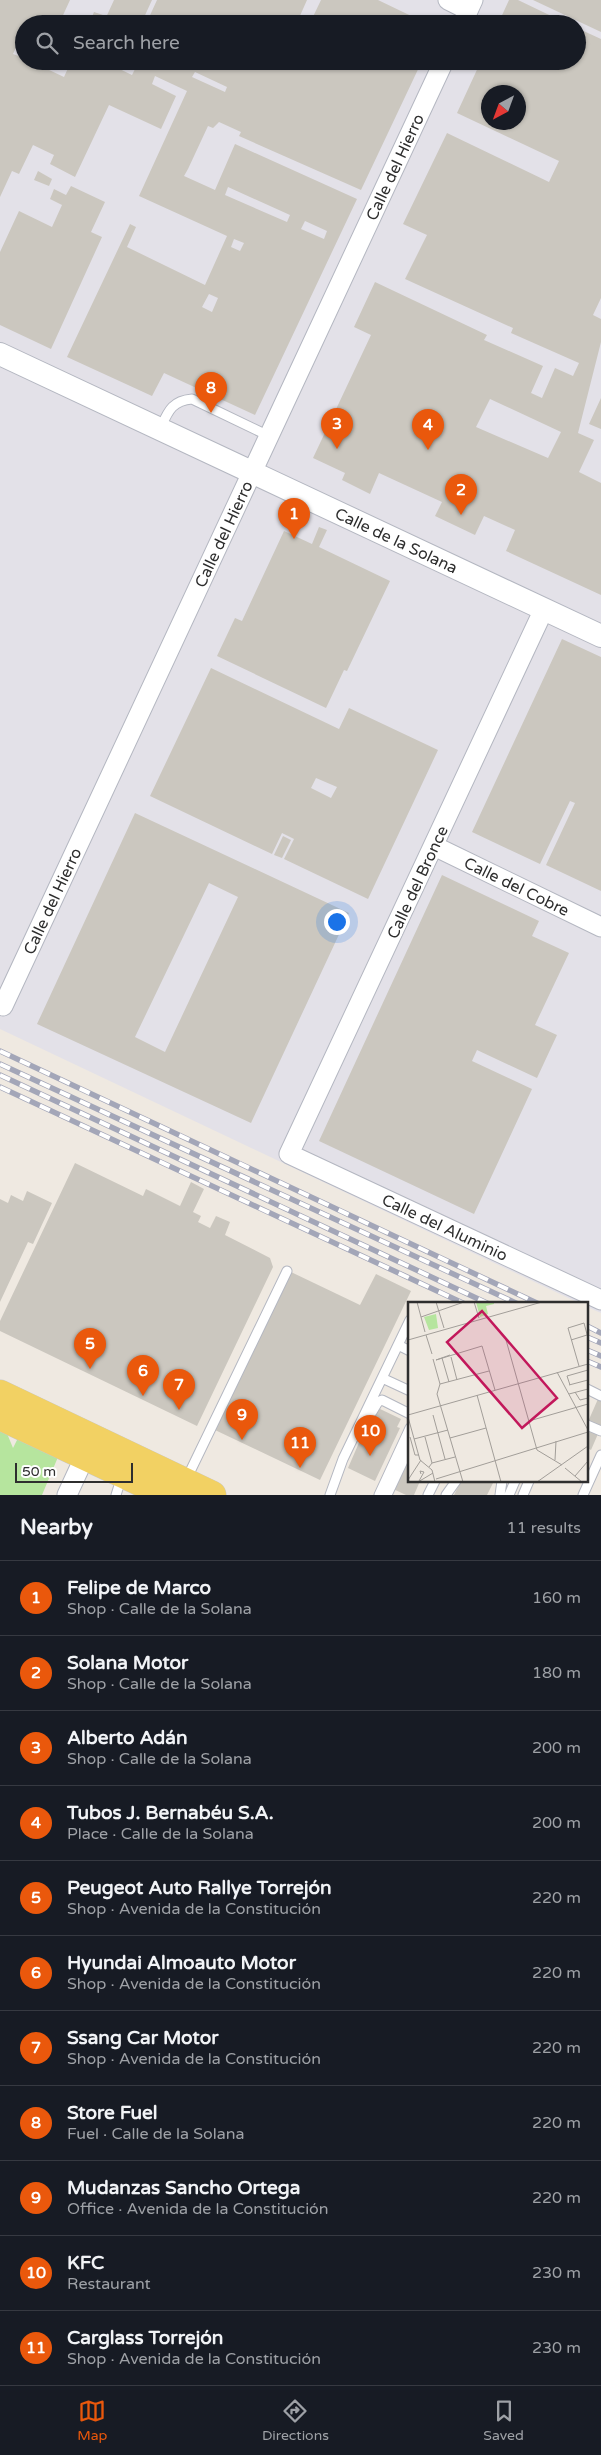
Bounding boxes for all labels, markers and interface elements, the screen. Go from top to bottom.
search box [15,15,586,70]
icon: search [33,29,61,57]
text: Search here [73,32,180,54]
north arrow [481,85,526,130]
street label: Calle del Hierro [362,111,429,224]
pin: 8 [195,372,227,413]
pin: 3 [321,408,353,449]
pin: 4 [412,409,444,450]
pin: 2 [445,474,477,515]
street label: Calle del Hierro [191,478,258,591]
pin: 1 [278,498,310,539]
street label: Calle de la Solana [332,504,461,578]
street label: Calle del Bronce [383,823,453,942]
street label: Calle del Hierro [20,845,86,958]
street label: Calle del Cobre [461,853,572,921]
your location [324,909,350,935]
street label: Calle del Aluminio [379,1190,511,1266]
inset map [408,1302,588,1482]
pin: 5 [74,1328,106,1369]
pin: 6 [127,1355,159,1396]
pin: 7 [163,1369,195,1410]
pin: 9 [226,1399,258,1440]
pin: 10 [354,1415,386,1456]
pin: 11 [284,1427,316,1468]
scale bar [15,1460,132,1483]
text: 50 m [22,1463,56,1480]
text: Nearby [20,1515,93,1540]
text: 11 results [507,1518,581,1538]
text: Felipe de Marco [67,1577,211,1599]
text: 1 [31,1588,41,1608]
text: 160 m [532,1588,581,1608]
text: Shop · Calle de la Solana [67,1599,252,1619]
text: Solana Motor [67,1652,188,1674]
text: 2 [31,1663,41,1683]
text: 180 m [532,1663,581,1683]
text: Shop · Calle de la Solana [67,1674,252,1694]
text: Alberto Adán [67,1727,188,1749]
text: 3 [31,1738,41,1758]
text: 200 m [532,1738,581,1758]
text: Shop · Calle de la Solana [67,1749,252,1769]
text: Tubos J. Bernabéu S.A. [67,1802,274,1824]
text: 4 [31,1813,41,1833]
text: 200 m [532,1813,581,1833]
text: Place · Calle de la Solana [67,1824,254,1844]
text: Peugeot Auto Rallye Torrejón [67,1877,332,1899]
text: 5 [31,1888,41,1908]
text: 220 m [532,1888,581,1908]
text: Shop · Avenida de la Constitución [67,1899,321,1919]
text: Hyundai Almoauto Motor [67,1952,296,1974]
text: 6 [31,1963,41,1983]
text: 220 m [532,1963,581,1983]
text: Shop · Avenida de la Constitución [67,1974,321,1994]
text: Ssang Car Motor [67,2027,219,2049]
text: 7 [31,2038,41,2058]
text: 220 m [532,2038,581,2058]
text: Shop · Avenida de la Constitución [67,2049,321,2069]
text: Store Fuel [67,2102,158,2124]
text: 8 [31,2113,41,2133]
text: 220 m [532,2113,581,2133]
text: Fuel · Calle de la Solana [67,2124,244,2144]
text: Mudanzas Sancho Ortega [67,2177,300,2199]
text: 9 [31,2188,41,2208]
text: 220 m [532,2188,581,2208]
text: Office · Avenida de la Constitución [67,2199,329,2219]
text: KFC [67,2252,104,2274]
text: 10 [26,2263,46,2283]
text: 230 m [532,2263,581,2283]
text: Restaurant [67,2274,151,2294]
text: Carglass Torrejón [67,2327,223,2349]
text: 11 [26,2338,46,2358]
text: 230 m [532,2338,581,2358]
text: Shop · Avenida de la Constitución [67,2349,321,2369]
tab: Map [77,2397,107,2444]
tab: Directions [262,2397,329,2444]
tab: Saved [483,2397,524,2444]

